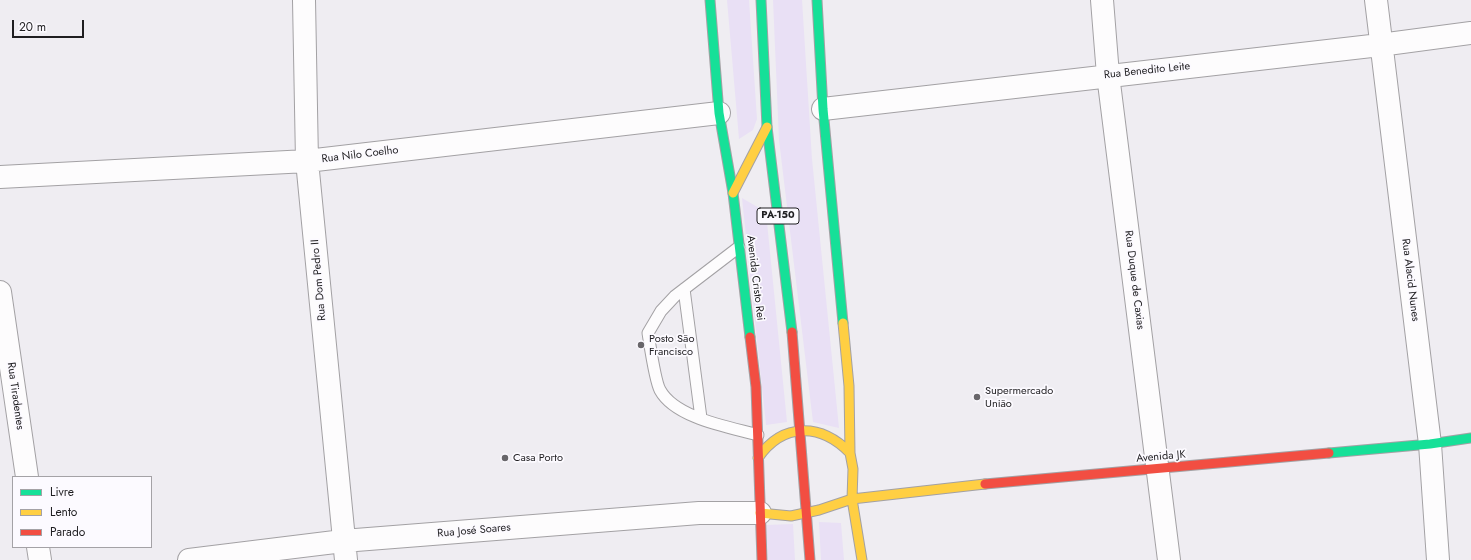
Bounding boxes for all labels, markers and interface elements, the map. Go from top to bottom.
scale bar [14,12,86,38]
text: 20 m [19,18,46,36]
street label: Rua Benedito Leite [1103,60,1191,82]
street label: Rua Nilo Coelho [321,144,399,166]
road number: PA-150 [757,208,799,224]
street label: Rua Duque de Caxias [1121,230,1147,330]
street label: Avenida Cristo Rei [743,235,767,321]
street label: Rua Alacid Nunes [1398,238,1422,322]
street label: Rua Dom Pedro II [309,239,329,321]
place label: Posto São Francisco [649,332,694,358]
marker: Posto São Francisco [636,340,646,350]
street label: Rua Tiradentes [4,361,26,431]
place label: Supermercado União [985,384,1053,410]
marker: Supermercado União [972,392,982,402]
street label: Avenida JK [1136,448,1186,466]
place label: Casa Porto [513,451,563,465]
marker: Casa Porto [500,453,510,463]
legend [12,476,152,548]
text: Livre [50,483,74,501]
text: Lento [50,503,77,521]
street label: Rua José Soares [437,521,511,541]
text: Parado [50,523,85,541]

